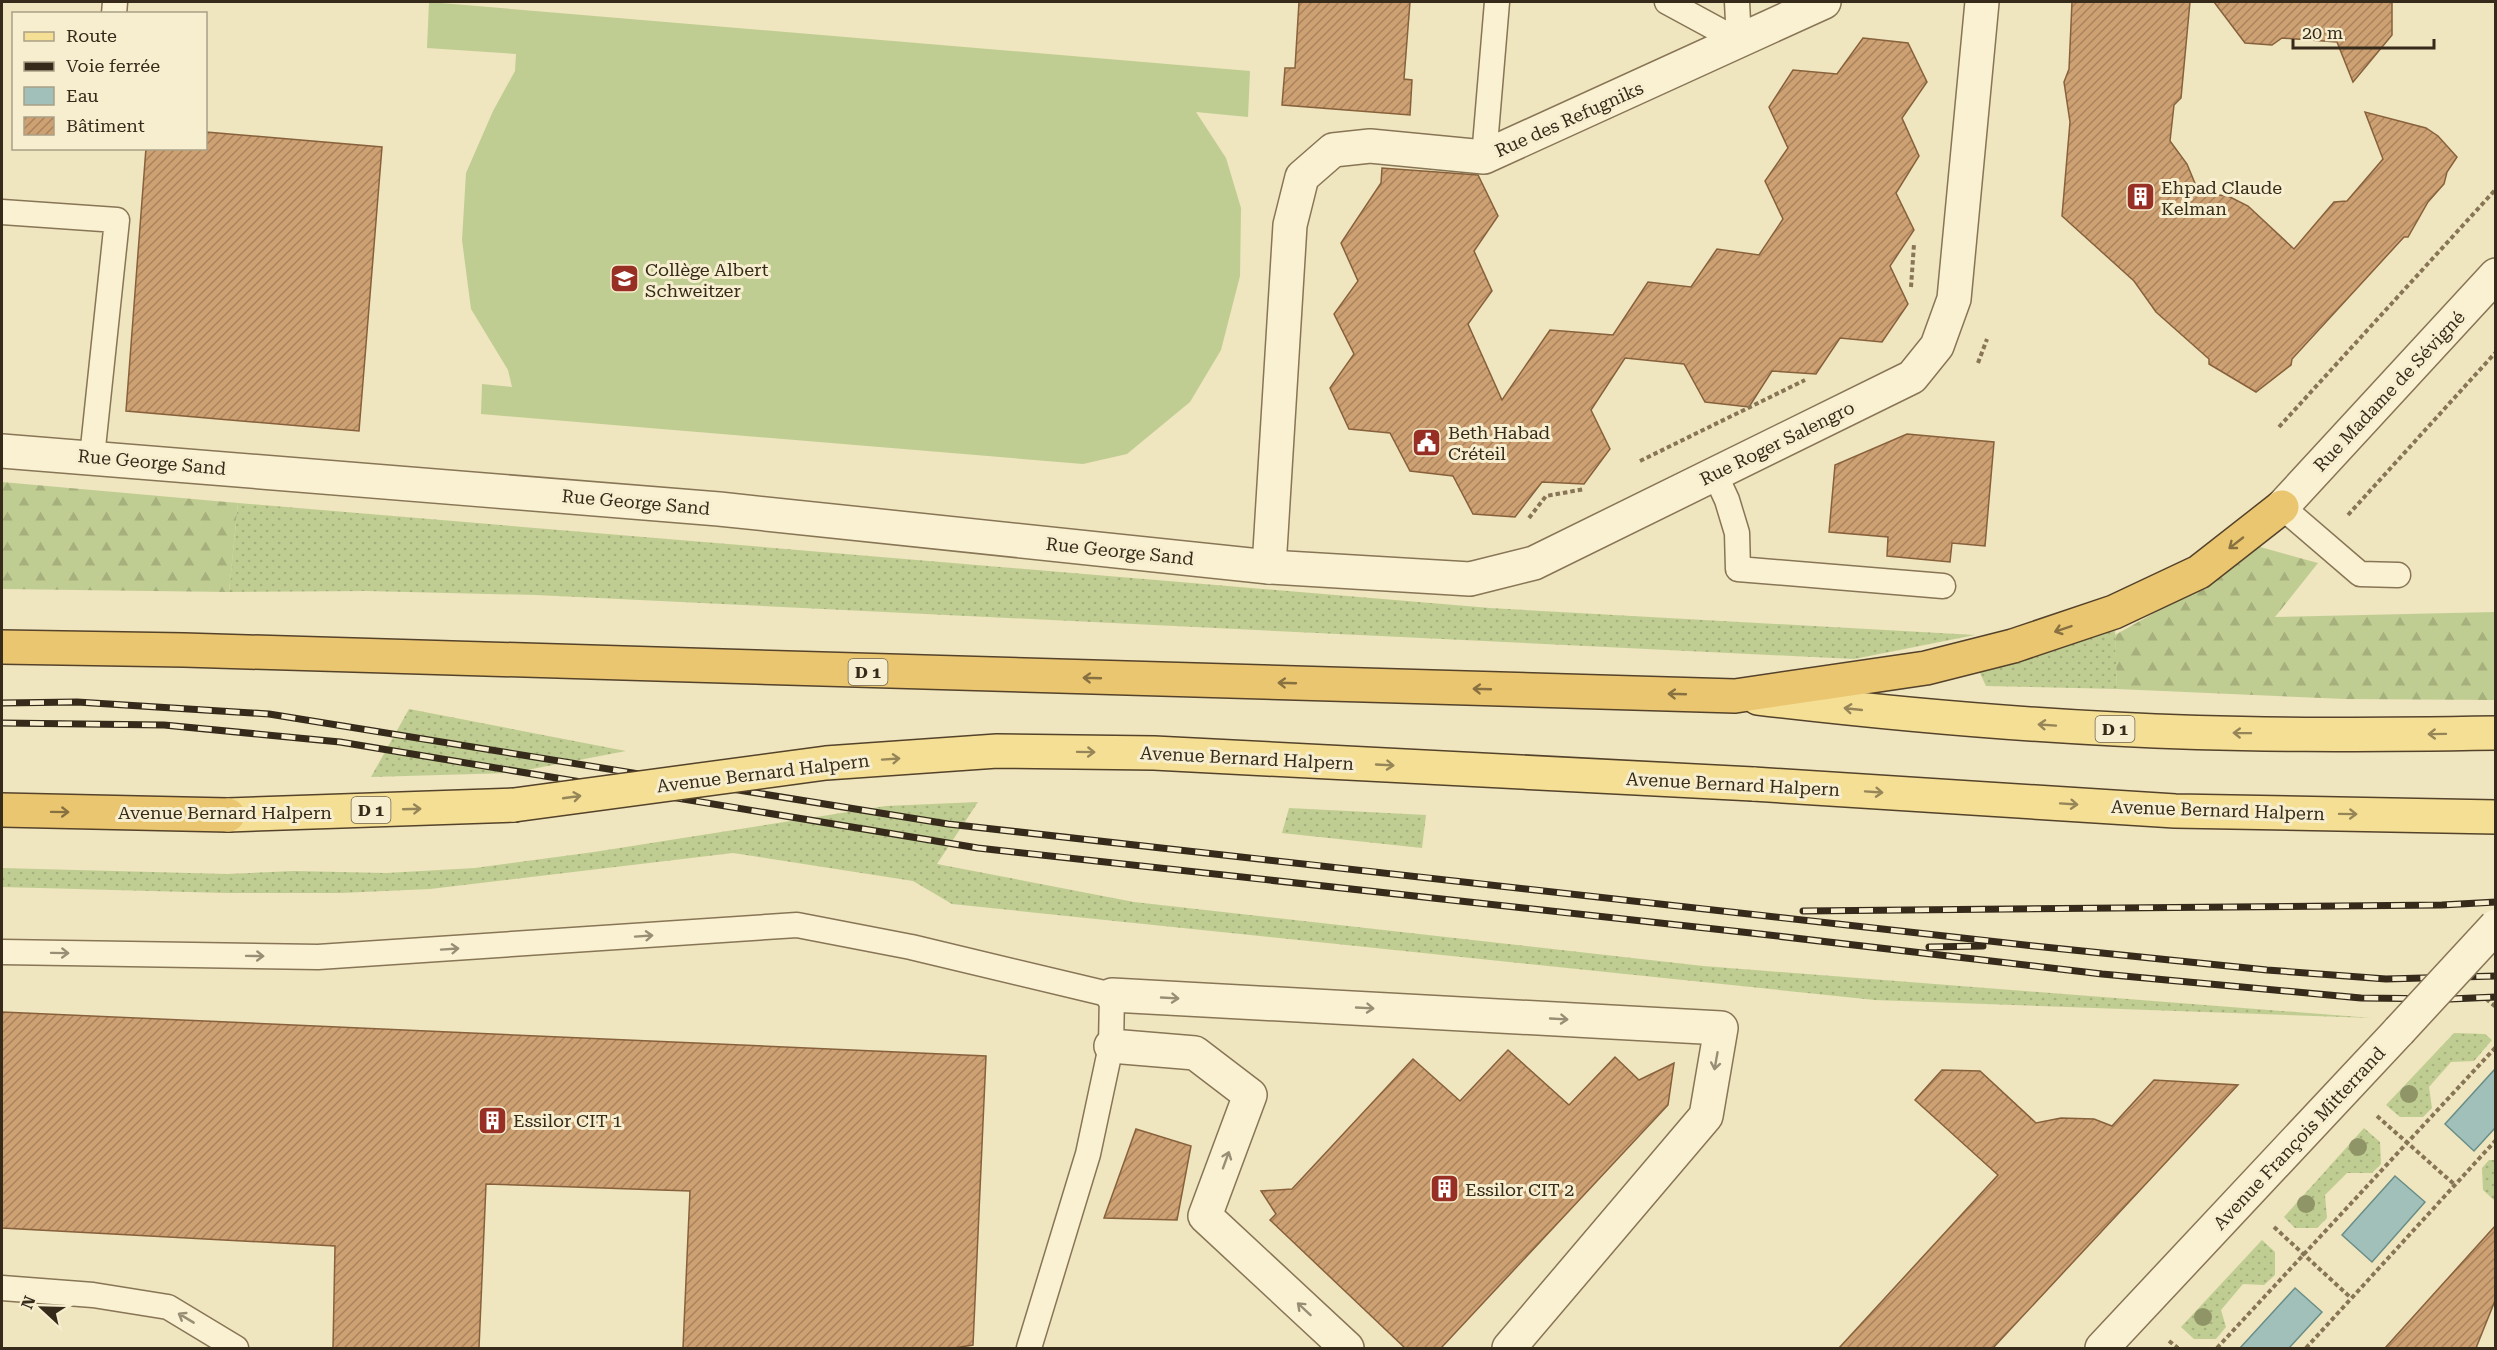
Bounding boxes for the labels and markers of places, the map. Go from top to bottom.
place label: Ehpad Claude Kelman [2161,177,2282,219]
building icon: Ehpad Claude Kelman [2124,181,2156,213]
place label: Collège Albert Schweitzer [645,259,769,301]
school or university icon: Collège Albert Schweitzer [608,263,640,295]
place label: Beth Habad Créteil [1448,422,1550,464]
public building icon: Beth Habad Créteil [1411,426,1443,458]
building icon: Essilor CIT 1 [476,1104,508,1136]
place label: Essilor CIT 1 [513,1110,622,1131]
building icon: Essilor CIT 2 [1428,1173,1460,1205]
place label: Essilor CIT 2 [1465,1179,1574,1200]

